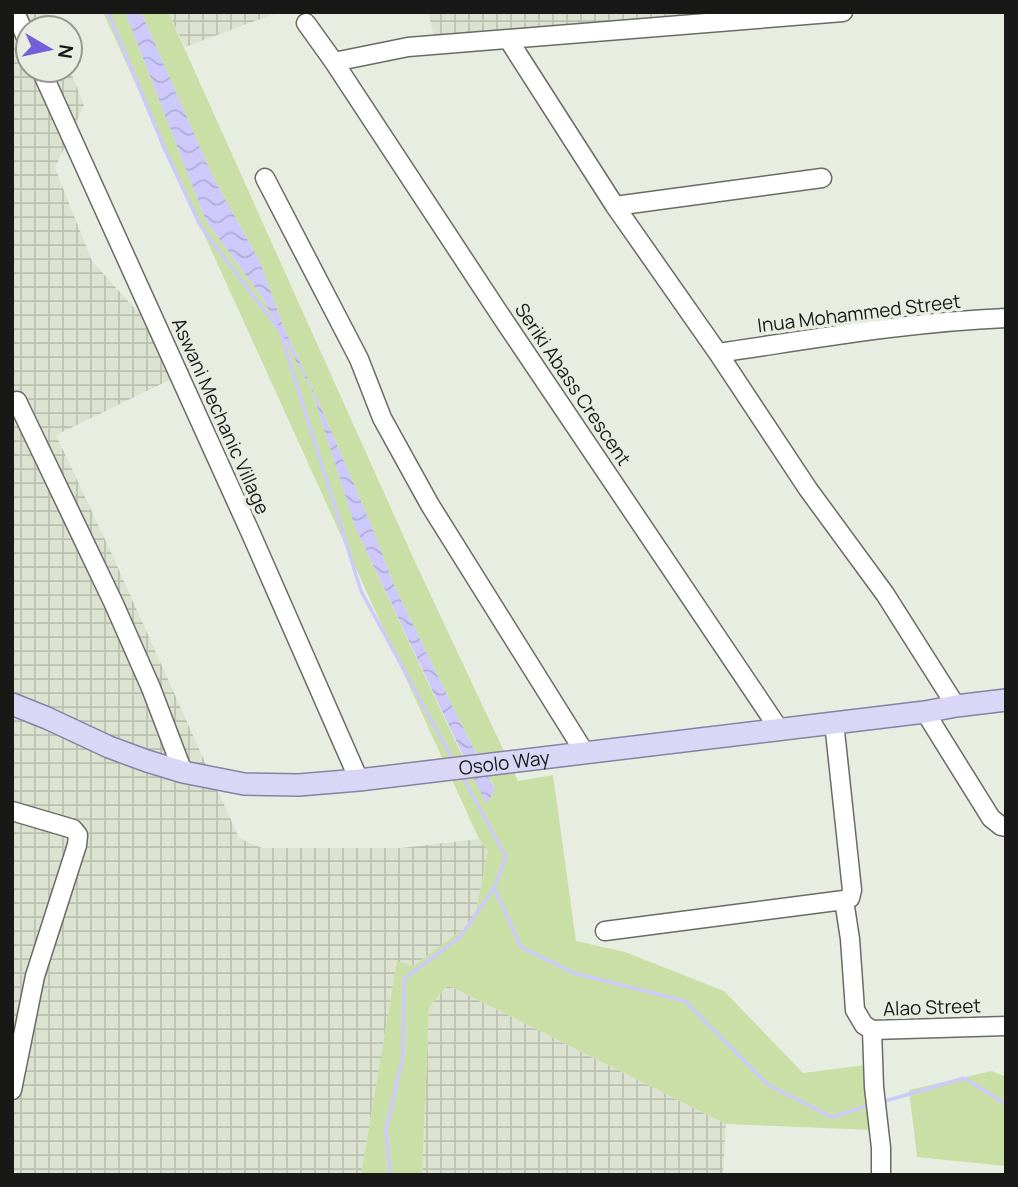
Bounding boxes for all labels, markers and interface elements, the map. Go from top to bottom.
north arrow [14,14,84,84]
text: N [52,43,80,60]
street label: Inua Mohammed Street [756,288,962,338]
street label: Seriki Abass Crescent [509,298,637,470]
street label: Aswani Mechanic Village [166,314,276,518]
street label: Osolo Way [457,744,551,781]
street label: Alao Street [883,992,981,1022]

